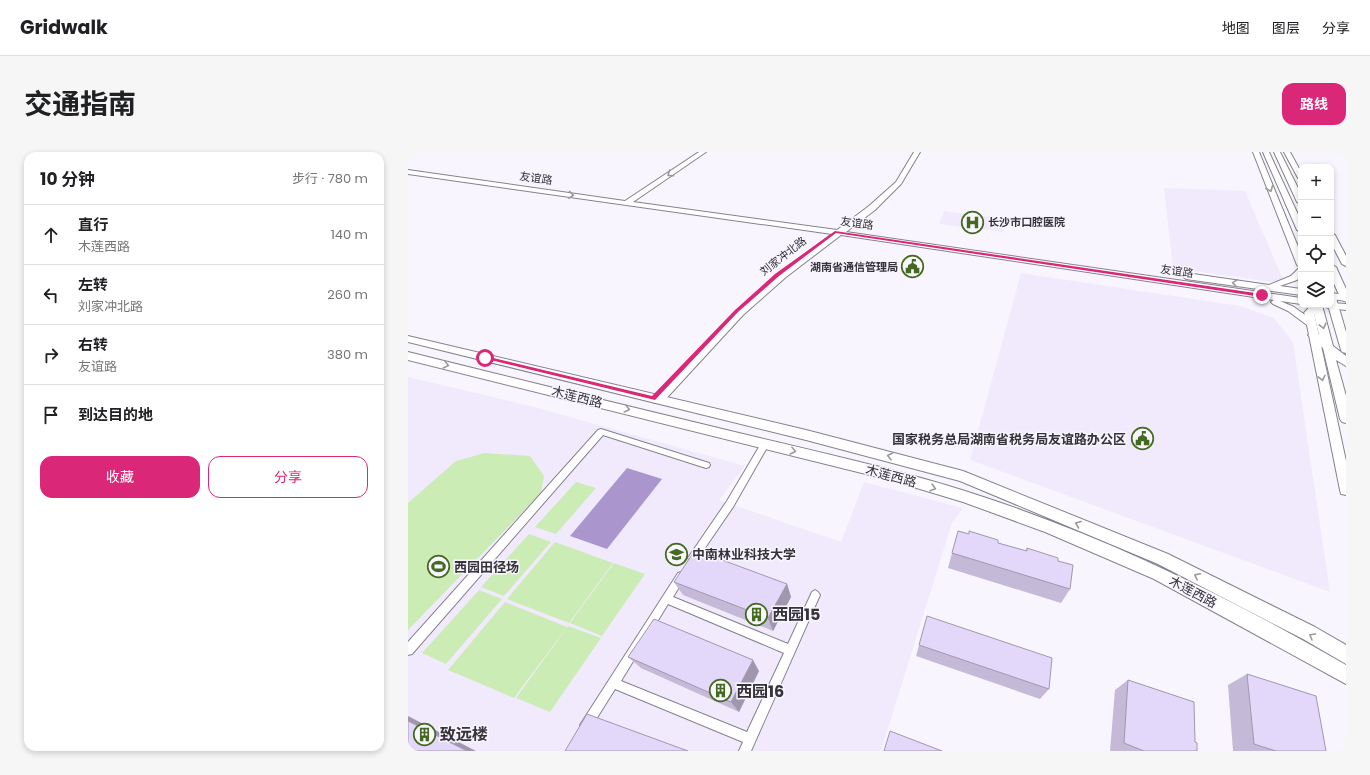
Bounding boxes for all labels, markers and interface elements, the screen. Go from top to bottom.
text: Gridwalk [20,14,108,41]
text: 地图 [1222,18,1250,38]
text: 图层 [1272,18,1300,38]
text: 分享 [1322,18,1350,38]
button: 路线 [1282,83,1346,125]
text: 交通指南 [24,85,136,124]
map controls [1298,164,1334,308]
button: + [1298,164,1334,200]
text: 10 分钟 [40,167,95,191]
street label: 友谊路 [519,168,553,188]
text: 步行 · 780 m [292,169,368,188]
one-way arrow [667,169,674,176]
one-way arrow [1265,184,1273,192]
one-way arrow [568,190,574,199]
button: − [1298,200,1334,236]
hospital icon: 长沙市口腔医院 [959,209,985,235]
street label: 友谊路 [840,213,874,233]
text: 直行 [78,214,108,235]
place label: 长沙市口腔医院 [988,214,1065,230]
icon: ahead [40,224,62,246]
text: 140 m [331,225,368,244]
street label: 刘家冲北路 [756,233,810,279]
button: locate [1298,236,1334,272]
text: 木莲西路 [78,237,130,256]
public building icon: 湖南省通信管理局 [900,254,926,280]
place label: 湖南省通信管理局 [810,259,898,275]
street label: 友谊路 [1160,261,1194,281]
button: layers [1298,272,1334,308]
text: 左转 [78,274,108,295]
one-way arrow [1232,279,1238,288]
icon: left [40,284,62,306]
text: 260 m [327,285,368,304]
route end [1253,286,1271,304]
text: 刘家冲北路 [78,297,143,316]
one-way arrow [1318,323,1327,330]
text: 右转 [78,334,108,355]
icon: right [40,344,62,366]
text: 380 m [327,345,368,364]
route start [476,349,494,367]
text: 友谊路 [78,357,117,376]
one-way arrow [443,360,449,368]
one-way arrow [1317,374,1326,381]
street label: 木莲西路 [549,381,605,413]
icon: arrive [40,404,62,426]
text: 到达目的地 [78,404,153,425]
one-way arrow [623,404,630,413]
public building icon: 国家税务总局湖南省税务局友谊路办公区 [1129,426,1155,452]
place label: 国家税务总局湖南省税务局友谊路办公区 [892,430,1126,449]
one-way arrow [790,446,797,455]
one-way arrow [887,452,894,461]
button: 收藏 [40,456,200,498]
button: 分享 [208,456,368,498]
street label: 木莲西路 [863,460,919,492]
one-way arrow [929,483,936,492]
one-way arrow [1074,520,1081,528]
school or university icon: 中南林业科技大学 [663,541,689,567]
place label: 中南林业科技大学 [692,545,796,564]
sports icon: 西园田径场 [426,554,452,580]
place label: 西园田径场 [454,558,519,577]
street label: 木莲西路 [1166,571,1220,613]
one-way arrow [1194,573,1201,581]
building icon: 西园15 [743,601,769,627]
place label: 西园15 [772,603,820,626]
one-way arrow [1309,633,1316,640]
building icon: 西园16 [708,678,734,704]
place label: 西园16 [736,680,784,703]
building icon: 致远楼 [412,721,438,747]
place label: 致远楼 [440,723,488,746]

